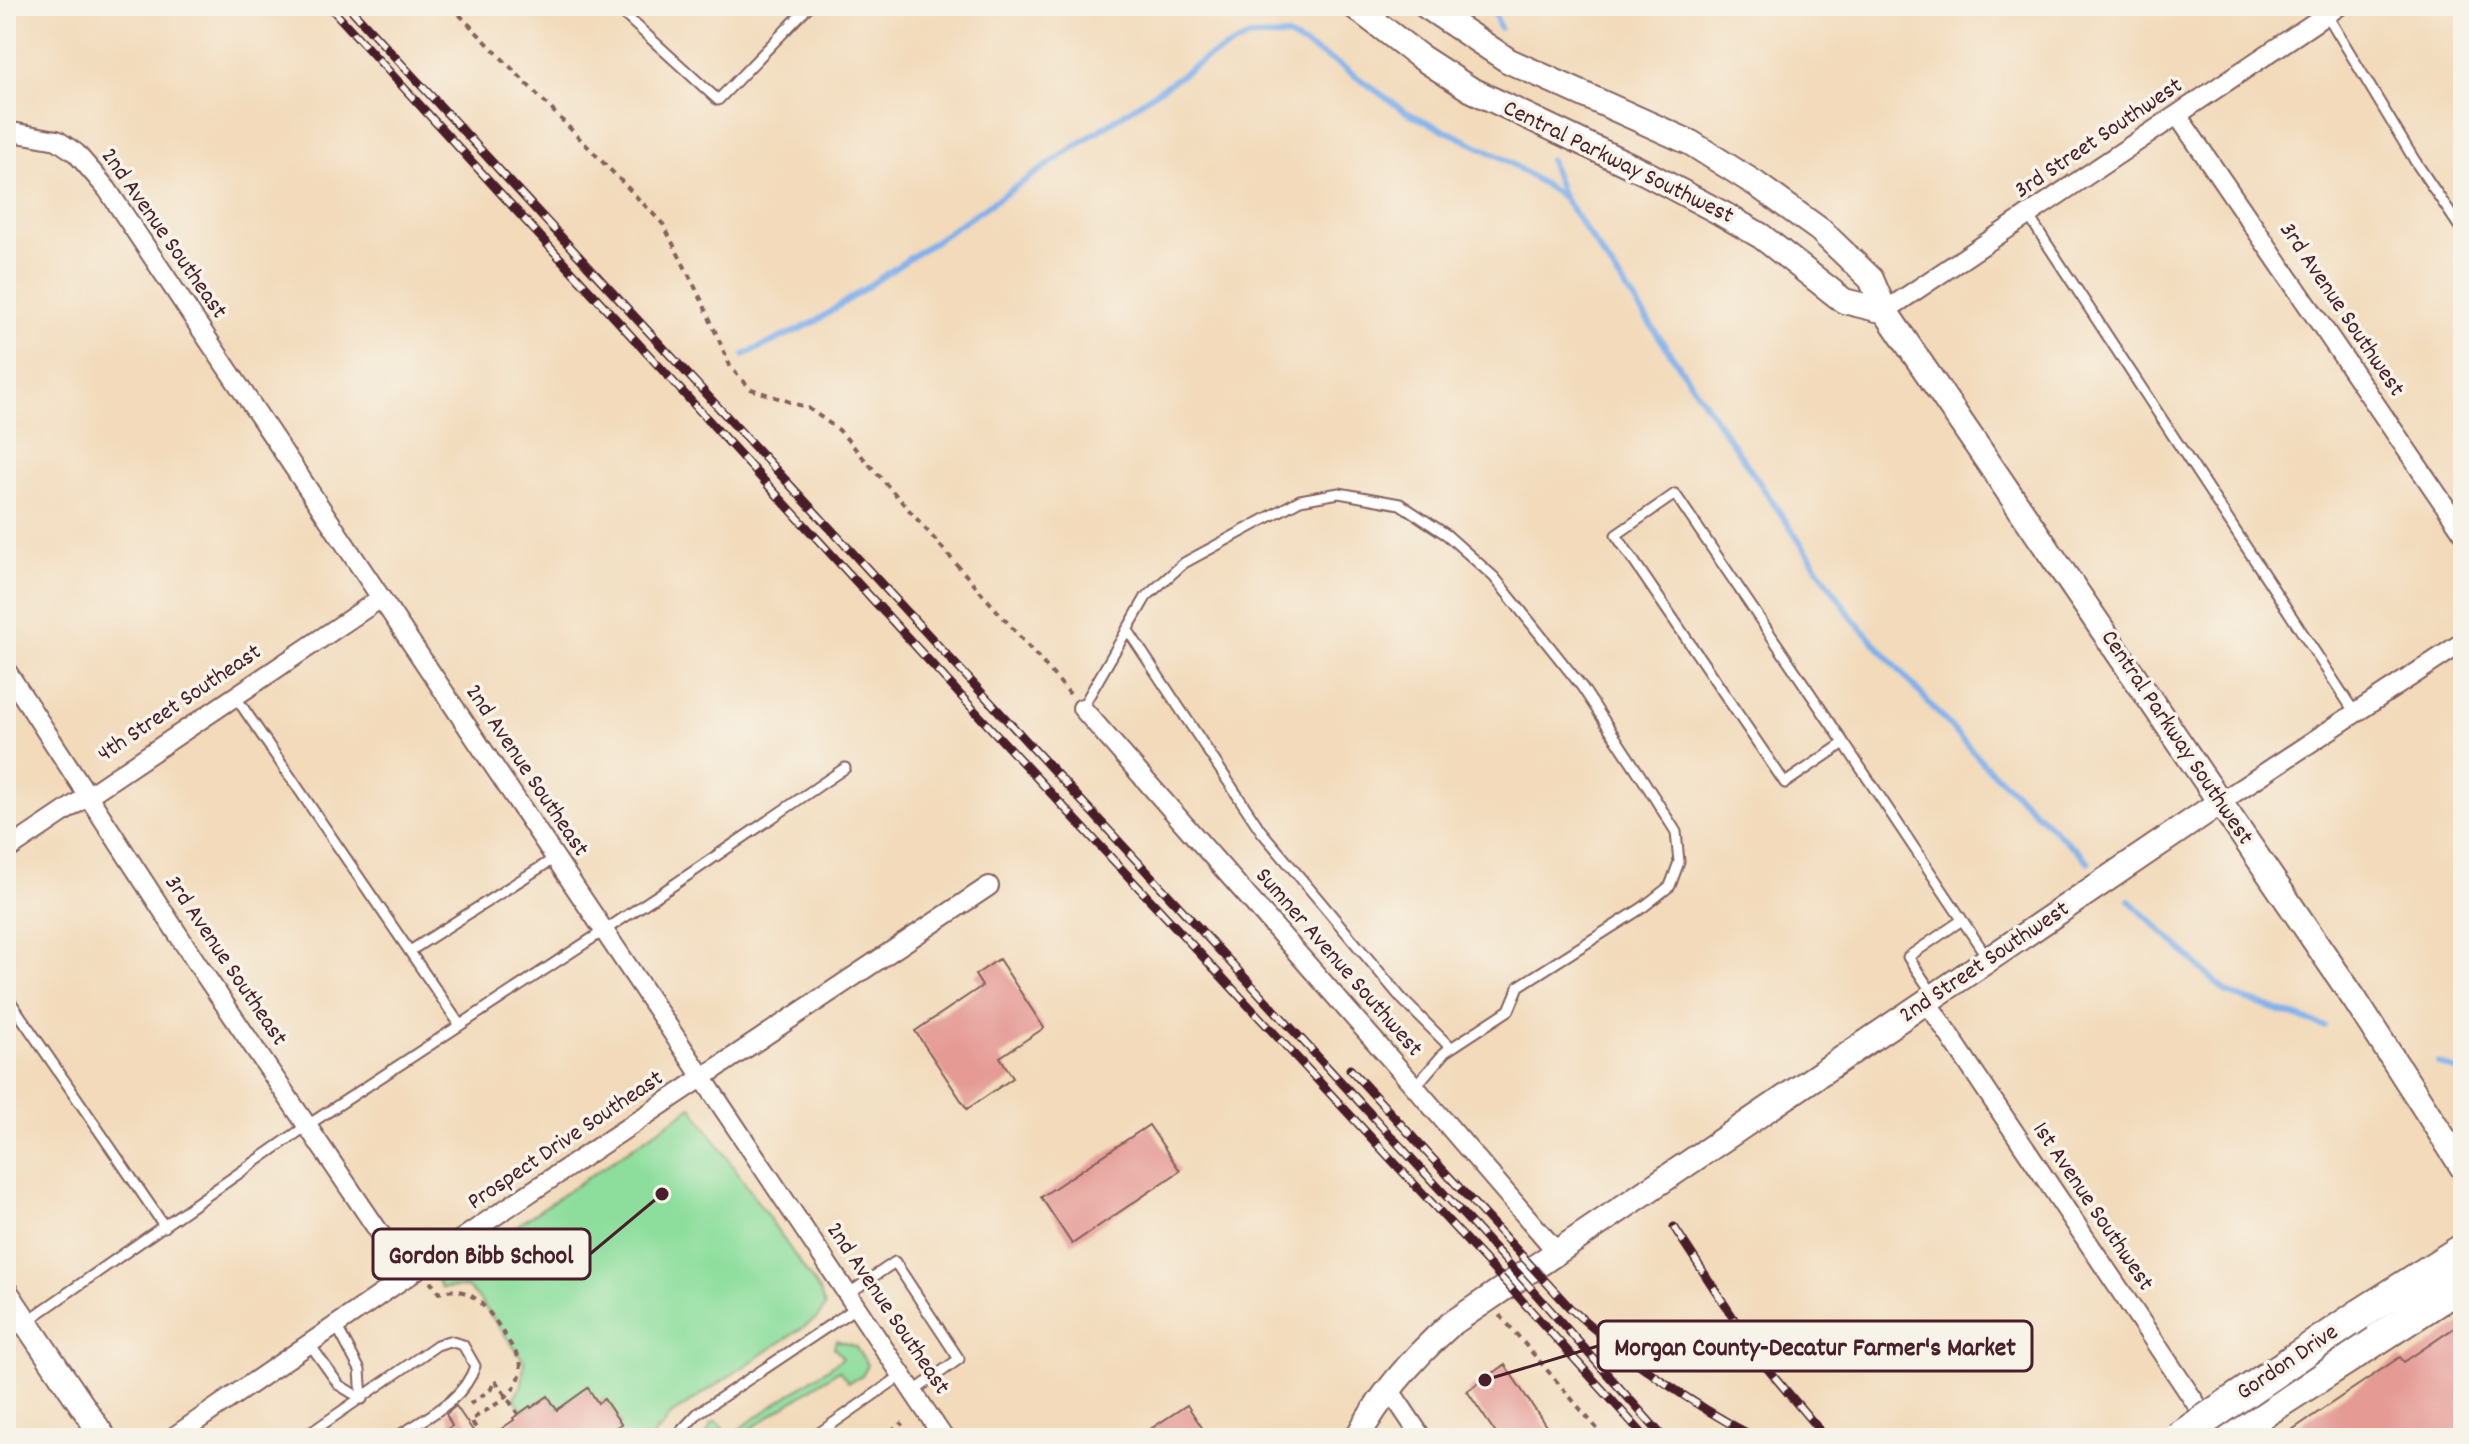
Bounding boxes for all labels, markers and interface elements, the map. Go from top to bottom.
street label: 3rd Street Southwest [2008,70,2190,208]
street label: Central Parkway Southwest [1497,92,1739,234]
street label: 2nd Avenue Southeast [91,142,235,326]
street label: 3rd Avenue Southwest [2270,216,2412,404]
street label: Central Parkway Southwest [2091,624,2261,852]
street label: 4th Street Southeast [91,636,269,772]
street label: 2nd Avenue Southeast [456,678,597,864]
street label: Sumner Avenue Southwest [1246,861,1430,1065]
street label: 3rd Avenue Southeast [155,869,295,1053]
street label: 2nd Street Southwest [1893,893,2077,1033]
street label: Prospect Drive Southeast [461,1062,671,1219]
street label: 1st Avenue Southwest [2023,1116,2161,1298]
street label: 2nd Avenue Southeast [817,1216,958,1402]
callout: Gordon Bibb School [373,1229,590,1279]
text: Gordon Bibb School [389,1239,574,1276]
street label: Gordon Drive [2230,1316,2346,1410]
callout: Morgan County-Decatur Farmer's Market [1598,1321,2032,1371]
text: Morgan County-Decatur Farmer's Market [1614,1331,2016,1368]

